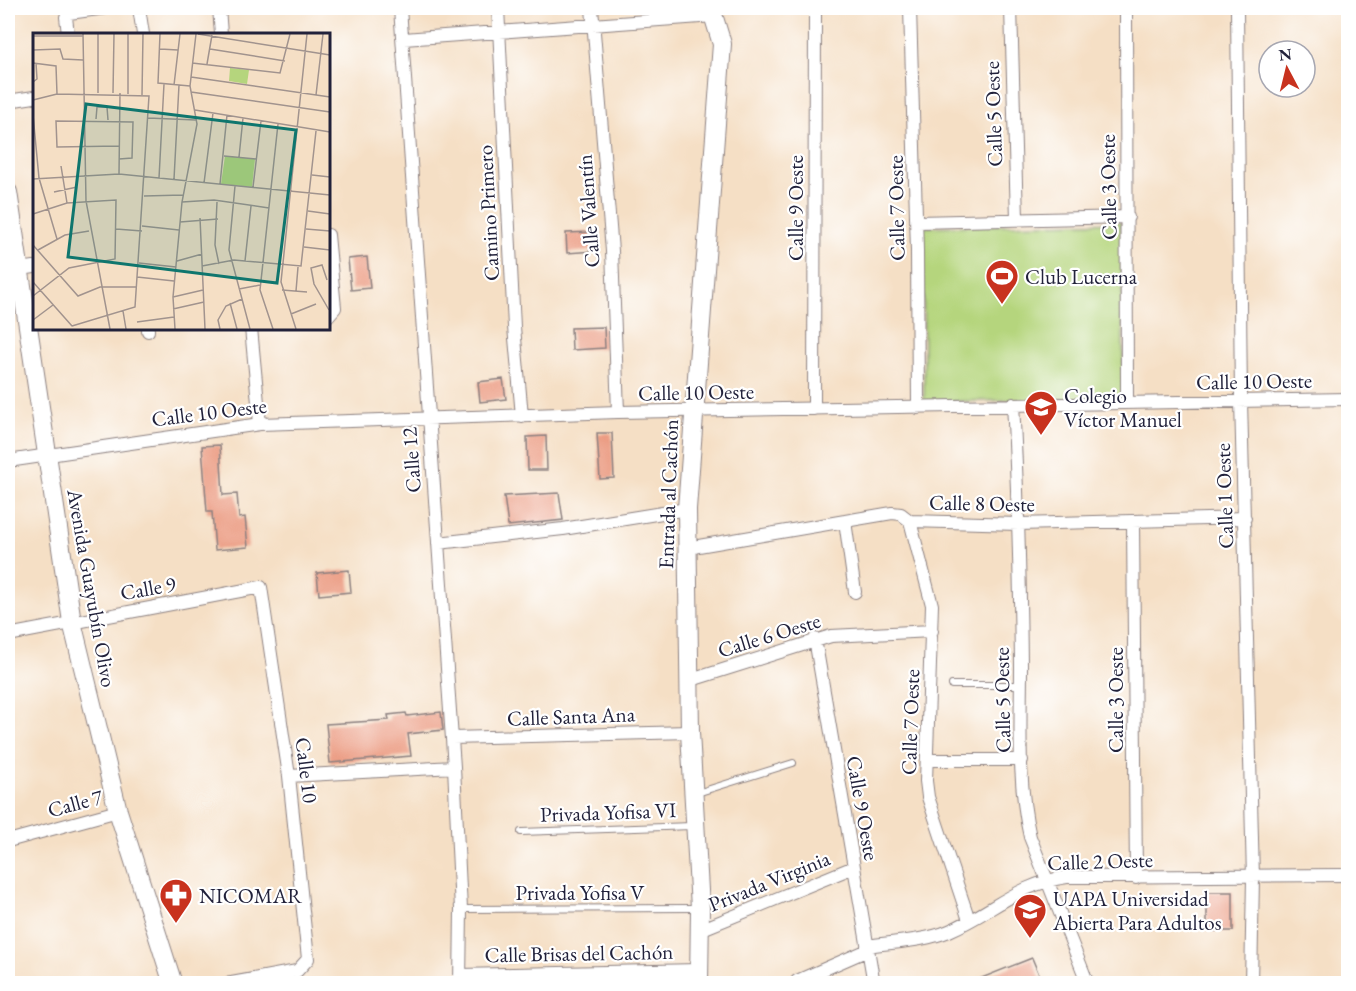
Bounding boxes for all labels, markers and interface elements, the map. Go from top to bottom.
inset map [33,33,330,330]
north arrow [1257,39,1317,99]
text: N [1278,43,1293,66]
street label: Calle 5 Oeste [978,61,1008,167]
street label: Calle 3 Oeste [1094,134,1122,240]
street label: Camino Primero [471,144,505,282]
street label: Calle Valentín [571,154,605,268]
street label: Calle 9 Oeste [782,155,809,261]
street label: Calle 7 Oeste [882,155,910,261]
sports icon: Club Lucerna [984,258,1020,305]
place label: Club Lucerna [1025,263,1138,290]
street label: Calle 10 Oeste [1196,366,1312,396]
street label: Calle 10 Oeste [638,377,754,407]
place label: Colegio Víctor Manuel [1064,382,1182,433]
school or university icon: Colegio Víctor Manuel [1023,389,1059,436]
street label: Calle 10 Oeste [150,392,268,432]
street label: Entrada al Cachón [652,419,684,569]
street label: Calle 12 [395,426,427,494]
street label: Calle 1 Oeste [1209,443,1239,549]
street label: Avenida Guayubín Olivo [61,486,123,689]
street label: Calle 8 Oeste [929,489,1035,517]
street label: Calle 9 [118,570,178,606]
street label: Calle 6 Oeste [714,607,824,663]
street label: Calle 5 Oeste [988,647,1016,753]
street label: Calle 3 Oeste [1102,647,1129,753]
street label: Calle 7 Oeste [895,669,925,775]
street label: Calle Santa Ana [506,700,636,732]
street label: Calle 10 [290,736,324,804]
street label: Calle 9 Oeste [841,754,885,862]
street label: Calle 7 [45,782,106,823]
street label: Privada Yofisa VI [539,796,677,828]
street label: Privada Virginia [704,844,834,918]
street label: Calle 2 Oeste [1047,846,1153,876]
pharmacy icon: NICOMAR [158,877,194,924]
street label: Privada Yofisa V [515,879,645,906]
place label: NICOMAR [199,882,303,909]
place label: UAPA Universidad Abierta Para Adultos [1052,885,1222,936]
school or university icon: UAPA Universidad Abierta Para Adultos [1012,892,1048,939]
street label: Calle Brisas del Cachón [484,938,674,968]

